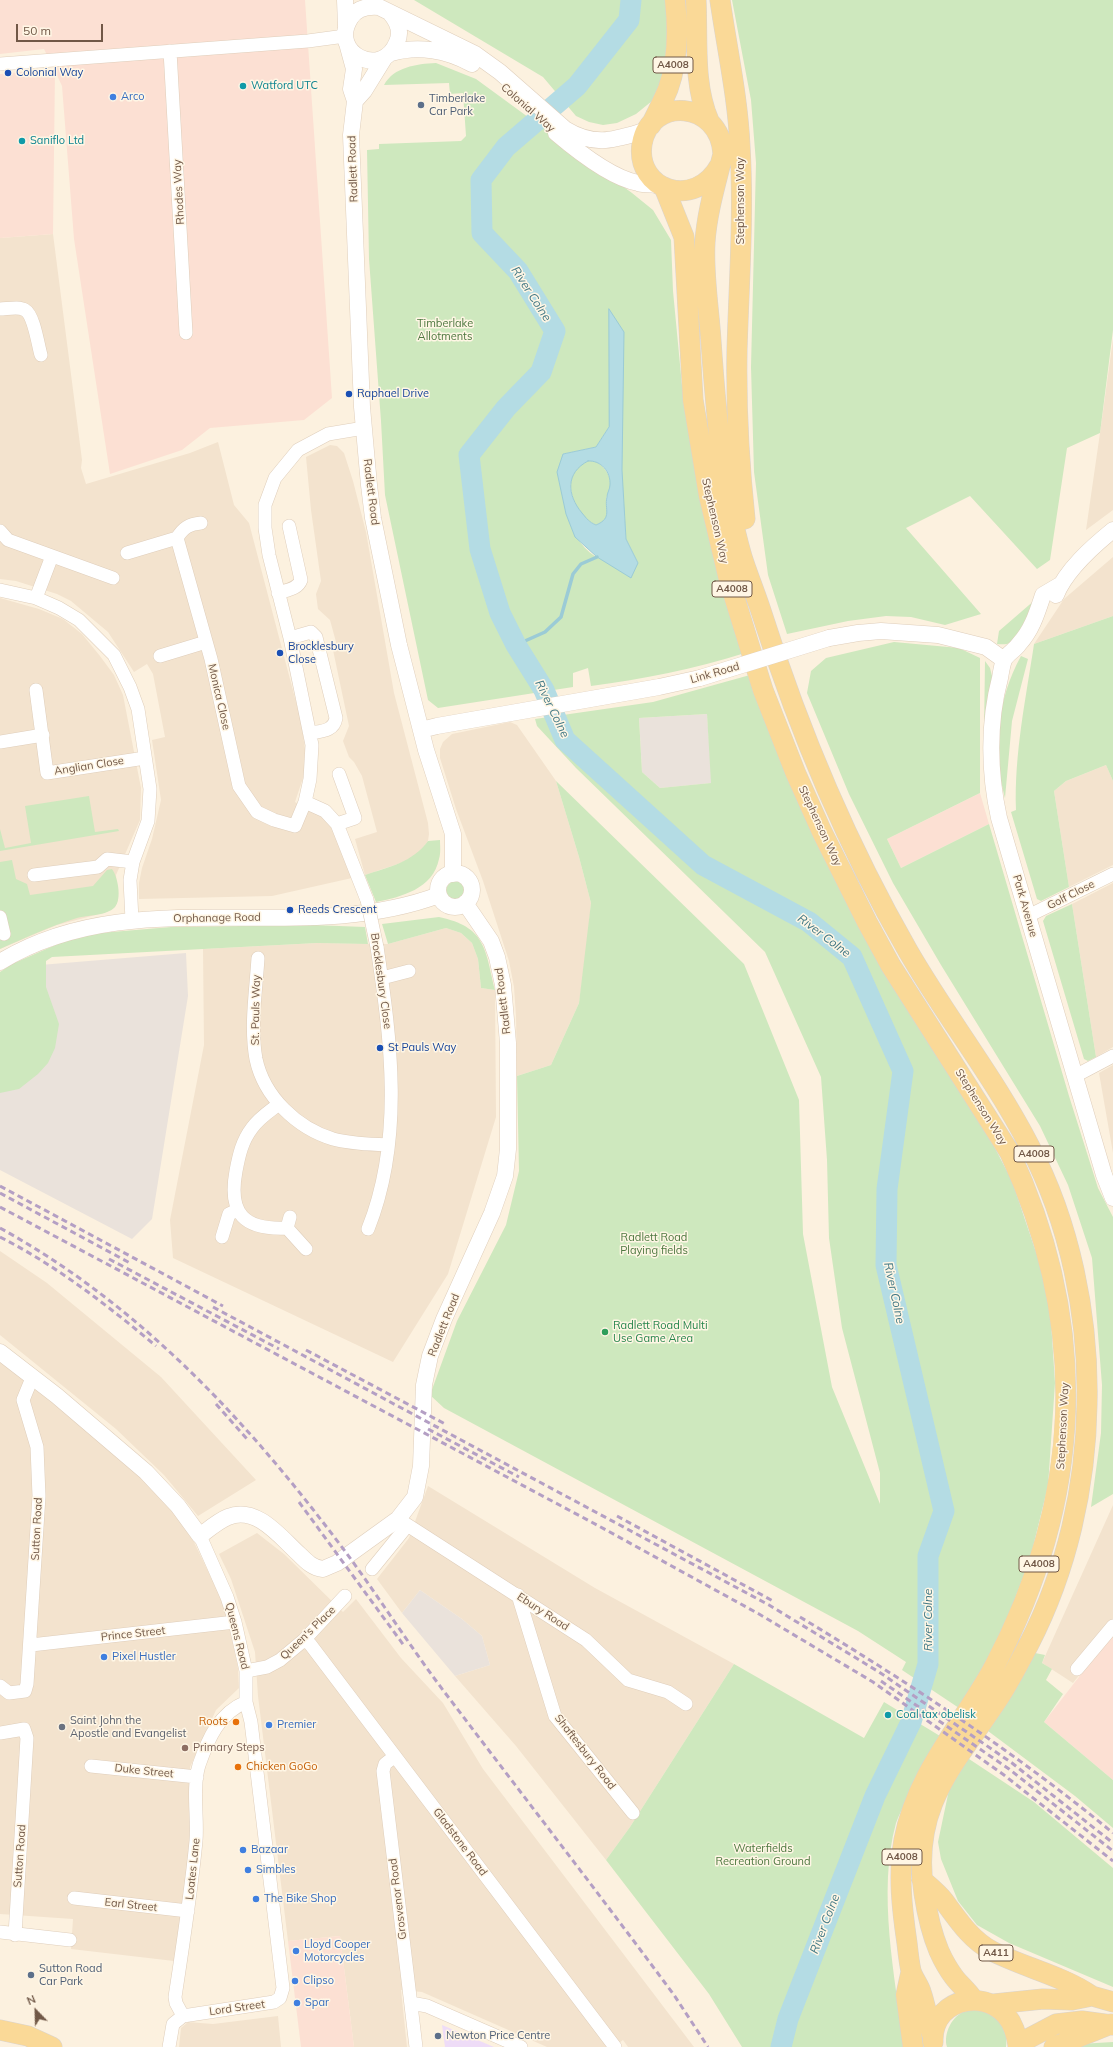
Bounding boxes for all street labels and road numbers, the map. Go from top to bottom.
road number: A4008 [653,57,693,73]
street label: Colonial Way [498,81,558,135]
street label: Radlett Road [345,135,361,203]
street label: Stephenson Way [734,157,748,245]
street label: Rhodes Way [171,159,187,225]
street label: Radlett Road [360,458,382,526]
street label: Stephenson Way [699,477,731,565]
road number: A4008 [712,581,752,597]
street label: Link Road [689,660,741,686]
street label: Monica Close [205,663,233,731]
street label: Anglian Close [53,754,125,778]
street label: Stephenson Way [796,784,844,868]
street label: Park Avenue [1010,873,1040,939]
street label: Golf Close [1045,877,1097,913]
street label: Orphanage Road [173,911,261,925]
street label: Brocklesbury Close [368,932,394,1030]
street label: Radlett Road [492,967,514,1035]
street label: St. Pauls Way [249,974,263,1046]
street label: Stephenson Way [952,1067,1010,1147]
road number: A4008 [1014,1146,1054,1162]
street label: Radlett Road [425,1292,463,1358]
street label: Stephenson Way [1054,1382,1072,1470]
street label: Sutton Road [29,1497,45,1561]
road number: A4008 [1019,1556,1059,1572]
street label: Ebury Road [514,1590,572,1634]
street label: Queens Road [222,1601,252,1671]
street label: Queen's Place [278,1603,338,1663]
street label: Prince Street [100,1624,166,1644]
street label: Shaftesbury Road [552,1712,618,1792]
street label: Duke Street [114,1761,174,1781]
street label: Gladstone Road [430,1805,490,1879]
street label: Sutton Road [11,1824,29,1888]
street label: Loates Lane [183,1838,203,1900]
road number: A4008 [882,1849,922,1865]
street label: Grosvenor Road [386,1858,410,1940]
street label: Earl Street [104,1896,158,1914]
road number: A411 [979,1945,1013,1961]
street label: Lord Street [208,1998,266,2018]

